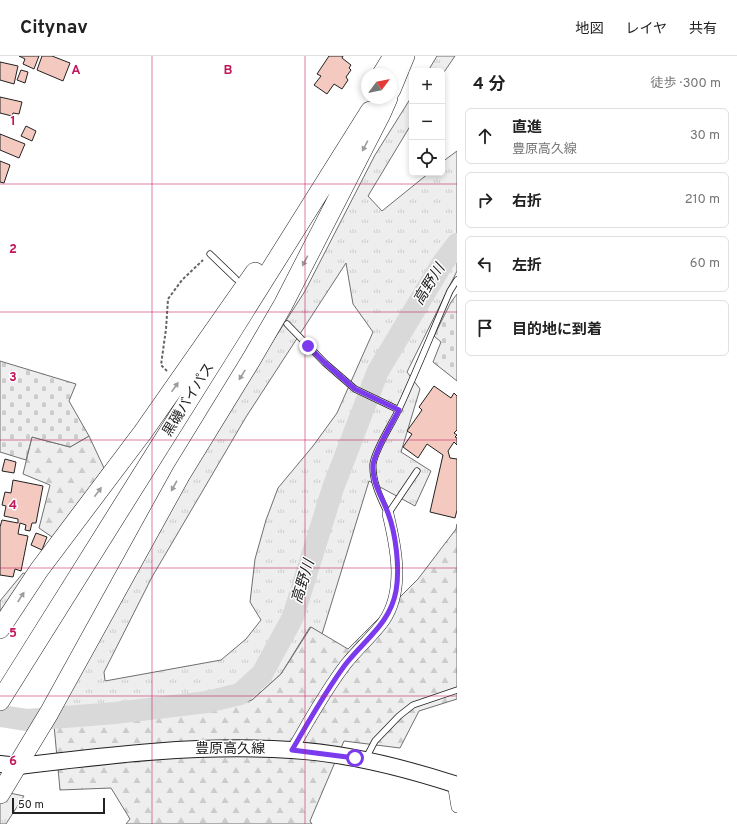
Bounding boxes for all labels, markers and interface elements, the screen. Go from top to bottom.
text: Citynav [20,16,88,40]
text: 地図 [575,21,603,38]
text: レイヤ [625,21,667,38]
text: 共有 [689,21,717,38]
text: A [71,63,81,79]
text: B [224,63,233,79]
north arrow [361,68,397,104]
map controls [409,68,445,176]
button: + [409,68,445,104]
text: 4 分 [473,74,505,96]
text: 徒歩 · 300 m [651,76,721,92]
button: − [409,104,445,140]
text: 1 [10,114,16,130]
text: 直進 [512,119,542,138]
icon: ahead [474,125,496,147]
text: 30 m [690,128,720,144]
one-way arrow [361,140,368,151]
button: locate [409,140,445,176]
text: 豊原高久線 [512,142,577,158]
icon: right [474,189,496,211]
text: 210 m [685,192,720,208]
text: 右折 [512,193,542,212]
text: 2 [9,242,17,258]
icon: left [474,253,496,275]
one-way arrow [302,255,308,267]
text: 60 m [690,256,720,272]
text: 左折 [512,257,542,276]
water label: 高野川 [410,259,451,309]
icon: arrive [474,317,496,339]
text: 目的地に到着 [512,321,602,340]
route end [299,337,317,355]
street label: 黒磯バイパス [160,360,218,440]
text: 3 [9,370,17,386]
one-way arrow [238,370,246,380]
one-way arrow [171,382,179,392]
one-way arrow [171,480,178,492]
one-way arrow [94,486,102,497]
text: 4 [9,498,17,514]
water label: 高野川 [288,556,320,606]
one-way arrow [17,591,25,602]
text: 5 [9,626,17,642]
street label: 豊原高久線 [195,741,265,758]
route start [346,749,364,767]
text: 6 [9,754,17,770]
scale bar [12,796,105,815]
text: 50 m [18,798,44,812]

